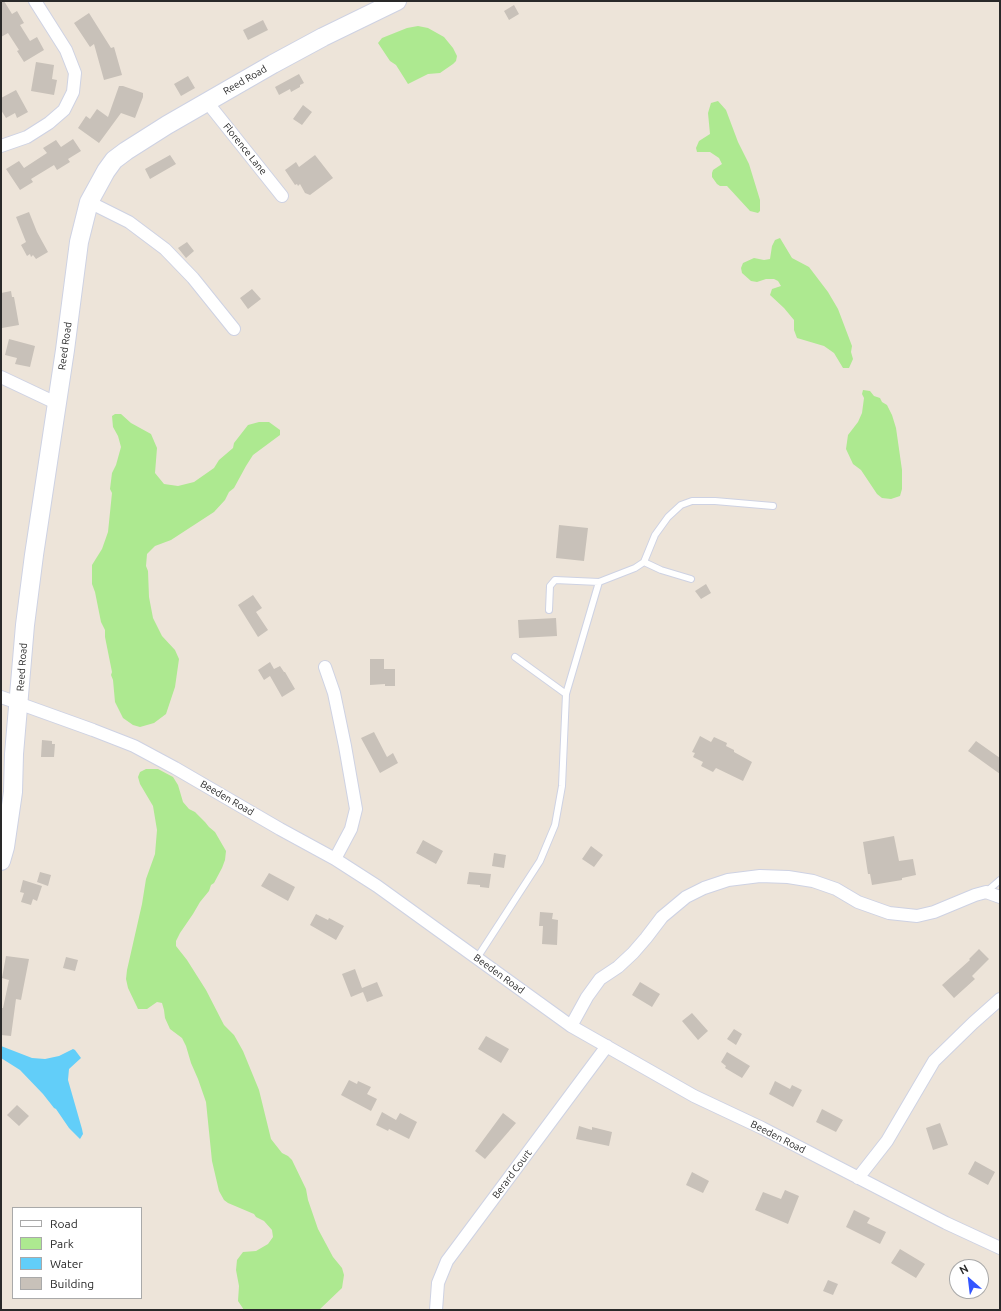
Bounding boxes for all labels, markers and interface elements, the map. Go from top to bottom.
street label: Reed Road [221,63,269,97]
street label: Florence Lane [221,121,269,177]
street label: Reed Road [56,321,74,371]
street label: Reed Road [14,642,30,692]
street label: Beeden Road [198,778,256,818]
street label: Beeden Road [471,952,527,996]
street label: Beeden Road [749,1118,807,1156]
street label: Berard Court [490,1147,534,1201]
legend [12,1207,142,1299]
text: Road [50,1217,78,1230]
text: Park [50,1237,74,1250]
text: Water [50,1257,83,1270]
north arrow [949,1259,989,1299]
text: N [957,1262,970,1277]
text: Building [50,1277,94,1290]

